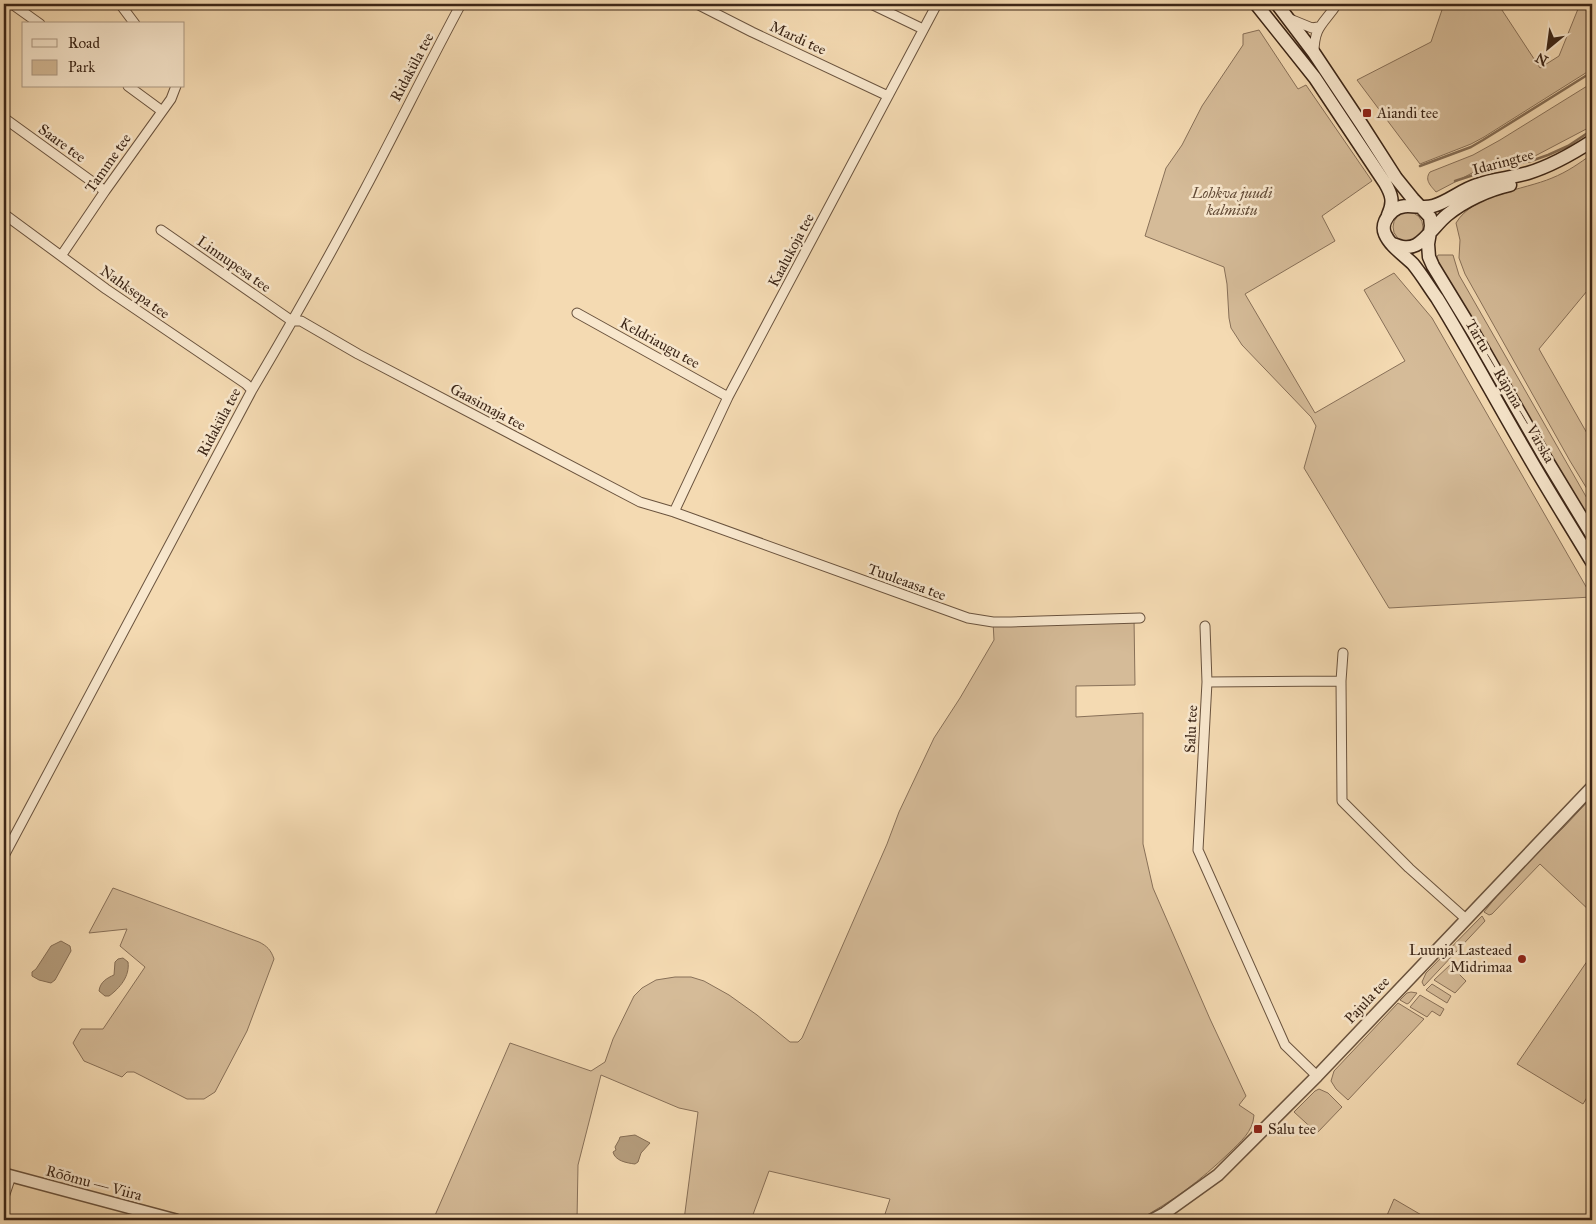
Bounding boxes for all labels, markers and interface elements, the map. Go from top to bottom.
street label: Mardi tee [767,17,829,59]
legend [22,22,185,88]
north arrow [1524,22,1574,72]
street label: Ridaküla tee [386,30,438,104]
text: Road [68,34,100,52]
text: N [1533,49,1551,69]
text: Park [68,58,95,76]
place label: Aiandi tee [1376,104,1438,122]
marker: Aiandi tee [1361,107,1373,119]
street label: Saare tee [35,120,89,166]
street label: Tamme tee [81,130,135,196]
street label: Idaringtee [1470,145,1536,179]
park label: Lohkva juudi kalmistu [1191,184,1273,219]
street label: Kaalukoja tee [764,210,818,290]
street label: Linnupesa tee [194,232,274,296]
street label: Nahksepa tee [97,262,173,322]
street label: Keldriaugu tee [617,314,703,372]
street label: Tartu — Räpina — Värska [1462,316,1559,467]
street label: Gaasimaja tee [447,380,529,434]
street label: Ridaküla tee [193,385,245,459]
street label: Tuuleaasa tee [865,560,949,604]
street label: Salu tee [1181,705,1201,753]
place label: Luunja Lasteaed Midrimaa [1409,941,1513,976]
marker: Luunja Lasteaed Midrimaa [1516,953,1528,965]
street label: Pajula tee [1341,973,1393,1027]
place label: Salu tee [1268,1120,1316,1138]
marker: Salu tee [1252,1123,1264,1135]
street label: Rõõmu — Viira [44,1162,145,1205]

